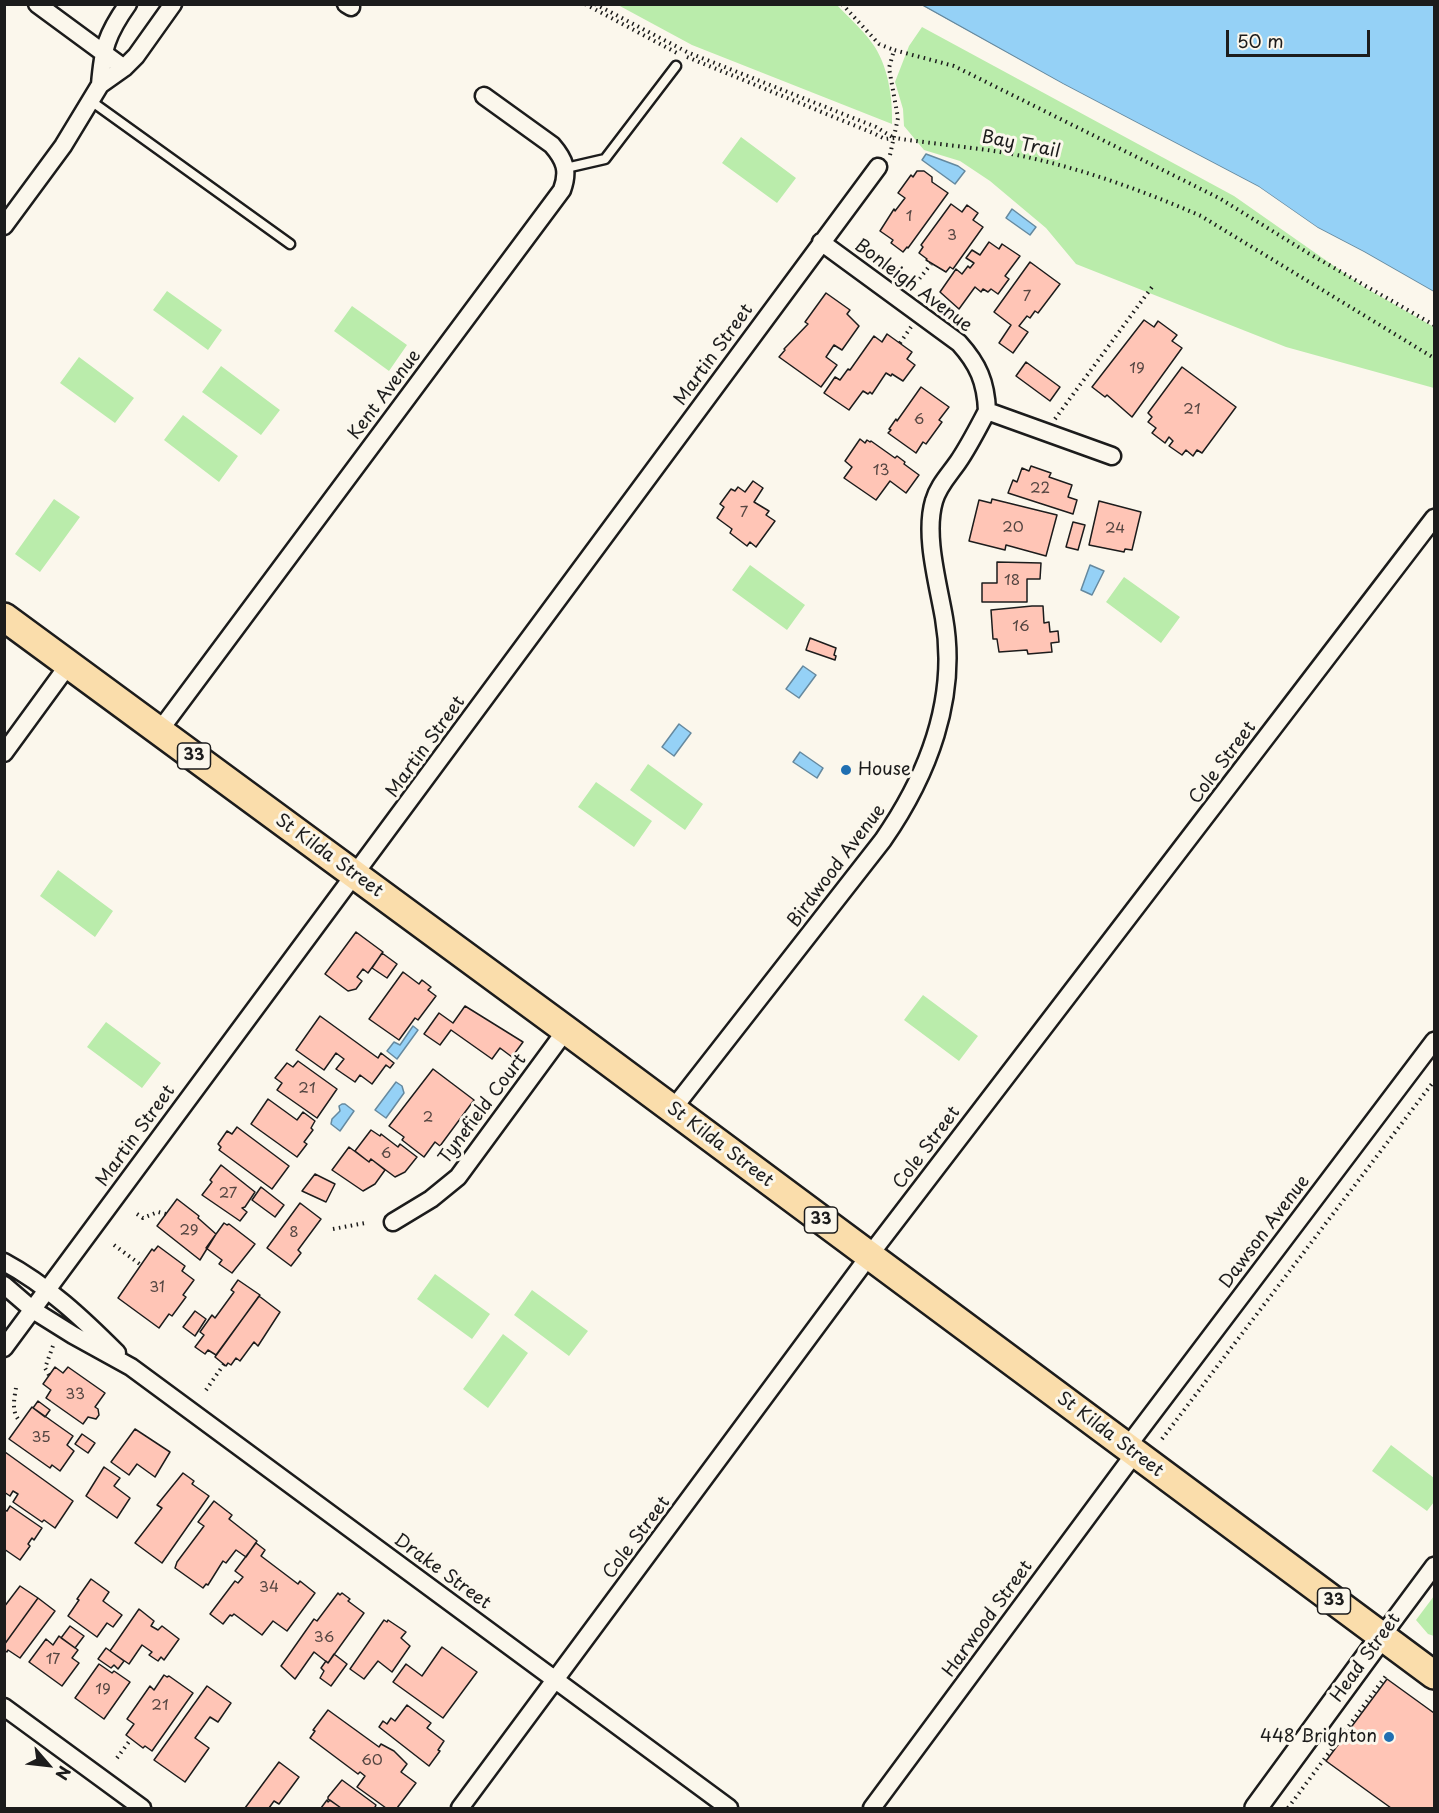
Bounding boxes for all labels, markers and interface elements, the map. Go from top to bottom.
scale bar [1229,18,1373,56]
text: 50 m [1237,27,1284,54]
street label: Bay Trail [980,127,1062,163]
house number: 1 [906,208,912,226]
house number: 3 [947,227,957,245]
street label: Bonleigh Avenue [850,235,976,337]
house number: 7 [1023,288,1031,306]
street label: Martin Street [670,300,758,410]
street label: Kent Avenue [344,346,426,444]
house number: 19 [1129,360,1145,378]
house number: 21 [1183,401,1201,419]
house number: 6 [914,411,924,429]
house number: 13 [873,462,889,480]
house number: 22 [1030,480,1050,498]
house number: 7 [740,504,748,522]
house number: 20 [1002,519,1024,537]
house number: 24 [1105,520,1125,538]
house number: 18 [1004,572,1020,590]
house number: 16 [1012,618,1030,636]
street label: Martin Street [382,692,470,802]
street label: Cole Street [1185,718,1261,808]
road number: 33 [178,743,210,769]
place label: House [858,759,911,781]
marker: House [839,763,853,777]
street label: Birdwood Avenue [784,800,890,932]
street label: St Kilda Street [271,810,387,902]
street label: Tynefield Court [435,1050,531,1168]
house number: 21 [298,1080,316,1098]
street label: Martin Street [92,1081,180,1191]
street label: St Kilda Street [663,1098,777,1192]
street label: Cole Street [889,1103,965,1193]
house number: 2 [423,1109,433,1127]
house number: 6 [381,1145,391,1163]
street label: Dawson Avenue [1215,1171,1315,1293]
house number: 27 [219,1185,237,1203]
road number: 33 [804,1207,838,1233]
house number: 29 [179,1222,199,1240]
house number: 8 [289,1224,299,1242]
house number: 31 [149,1279,165,1297]
house number: 33 [65,1386,85,1404]
street label: St Kilda Street [1053,1388,1167,1482]
house number: 35 [31,1429,51,1447]
street label: Cole Street [599,1493,675,1583]
street label: Drake Street [389,1530,495,1614]
street label: Harwood Street [939,1557,1037,1681]
house number: 34 [259,1579,279,1597]
road number: 33 [1318,1588,1350,1614]
street label: Head Street [1327,1609,1405,1707]
house number: 36 [314,1629,334,1647]
house number: 17 [46,1651,60,1669]
house number: 19 [95,1681,111,1699]
house number: 21 [151,1697,169,1715]
place label: 448 Brighton [1260,1726,1377,1748]
marker: 448 Brighton [1382,1730,1396,1744]
north arrow [18,1735,78,1795]
house number: 60 [361,1752,383,1770]
text: N [50,1762,77,1785]

